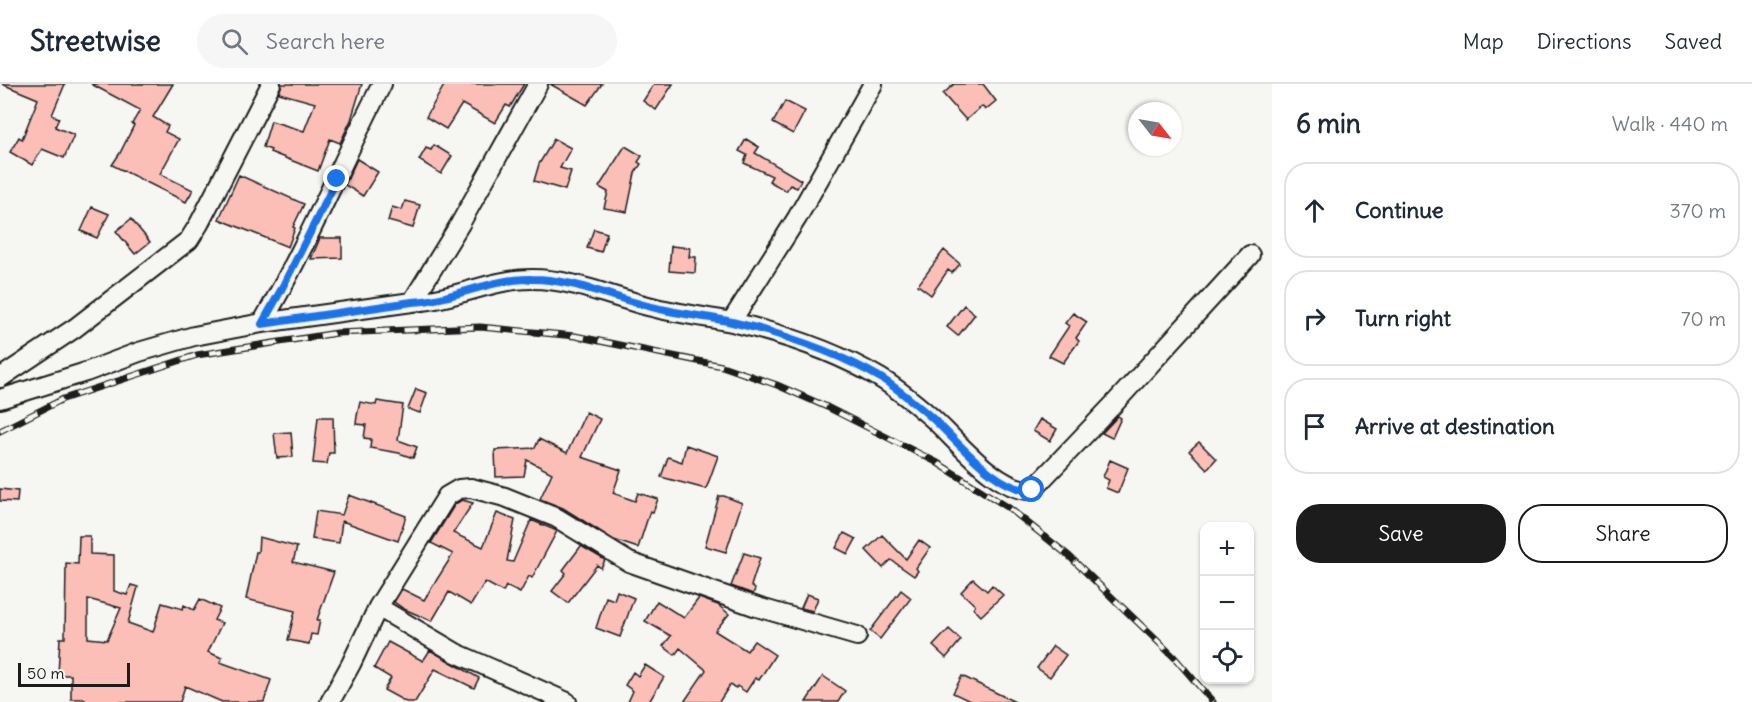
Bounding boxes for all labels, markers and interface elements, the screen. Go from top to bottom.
search box [197,14,617,68]
text: Streetwise [30,23,161,59]
icon: search [218,25,251,58]
text: Search here [266,27,385,55]
text: Map [1463,28,1504,55]
text: Directions [1537,28,1631,55]
text: Saved [1664,28,1722,55]
north arrow [1128,102,1182,156]
text: 6 min [1296,107,1361,140]
text: Walk · 440 m [1612,111,1728,136]
route end [323,165,349,191]
icon: ahead [1298,194,1331,227]
text: Continue [1355,196,1444,224]
text: 370 m [1669,198,1726,223]
icon: right [1298,302,1331,335]
text: Turn right [1355,304,1451,332]
text: 70 m [1681,306,1726,331]
icon: arrive [1298,410,1331,443]
text: Arrive at destination [1355,412,1555,440]
route start [1018,476,1044,502]
button: Save [1296,504,1506,563]
button: Share [1518,504,1728,563]
map controls [1200,522,1254,684]
button: + [1200,522,1254,576]
button: − [1200,576,1254,630]
button: locate [1200,630,1254,684]
scale bar [18,660,130,688]
text: 50 m [27,663,65,683]

